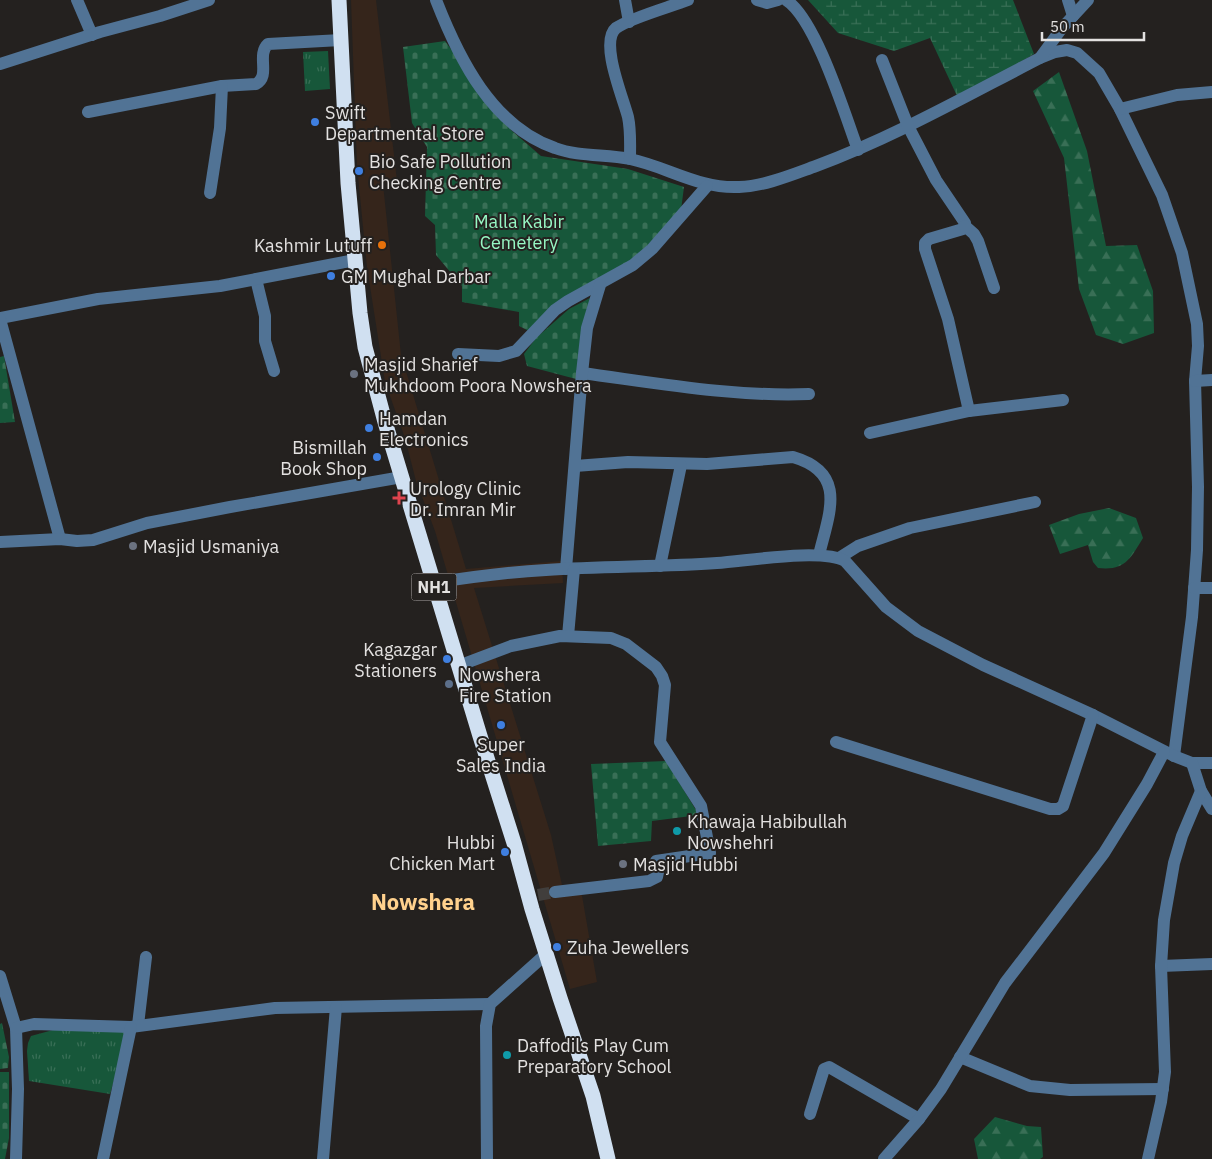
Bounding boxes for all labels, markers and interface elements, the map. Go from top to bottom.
scale bar [1042,10,1144,42]
text: 50 m [1050,17,1085,36]
place label: Swift Departmental Store [325,101,484,145]
marker: Swift Departmental Store [309,116,321,128]
place label: Bio Safe Pollution Checking Centre [369,150,511,194]
marker: Bio Safe Pollution Checking Centre [353,165,365,177]
park label: Malla Kabir Cemetery [474,210,564,254]
place label: Kashmir Lutuff [254,234,372,257]
marker: Kashmir Lutuff [376,239,388,251]
place label: GM Mughal Darbar [341,265,491,288]
marker: GM Mughal Darbar [325,270,337,282]
place label: Masjid Sharief Mukhdoom Poora Nowshera [364,353,592,397]
marker: Masjid Sharief Mukhdoom Poora Nowshera [348,368,360,380]
place label: Hamdan Electronics [379,407,469,451]
marker: Hamdan Electronics [363,422,375,434]
place label: Bismillah Book Shop [280,436,367,480]
marker: Bismillah Book Shop [371,451,383,463]
place label: Urology Clinic Dr. Imran Mir [410,477,521,521]
marker: Urology Clinic Dr. Imran Mir [392,491,406,505]
place label: Masjid Usmaniya [143,535,279,558]
marker: Masjid Usmaniya [127,540,139,552]
road number: NH1 [412,574,456,600]
place label: Kagazgar Stationers [354,638,437,682]
marker: Kagazgar Stationers [441,653,453,665]
place label: Nowshera Fire Station [459,663,552,707]
marker: Nowshera Fire Station [443,678,455,690]
marker: Super Sales India [495,719,507,731]
place label: Super Sales India [456,733,546,777]
place label: Khawaja Habibullah Nowshehri [687,810,847,854]
marker: Khawaja Habibullah Nowshehri [671,825,683,837]
place label: Hubbi Chicken Mart [389,831,495,875]
marker: Hubbi Chicken Mart [499,846,511,858]
place label: Masjid Hubbi [633,853,738,876]
marker: Masjid Hubbi [617,858,629,870]
district label: Nowshera [371,887,475,916]
place label: Zuha Jewellers [567,936,689,959]
marker: Zuha Jewellers [551,941,563,953]
place label: Daffodils Play Cum Preparatory School [517,1034,672,1078]
marker: Daffodils Play Cum Preparatory School [501,1049,513,1061]

